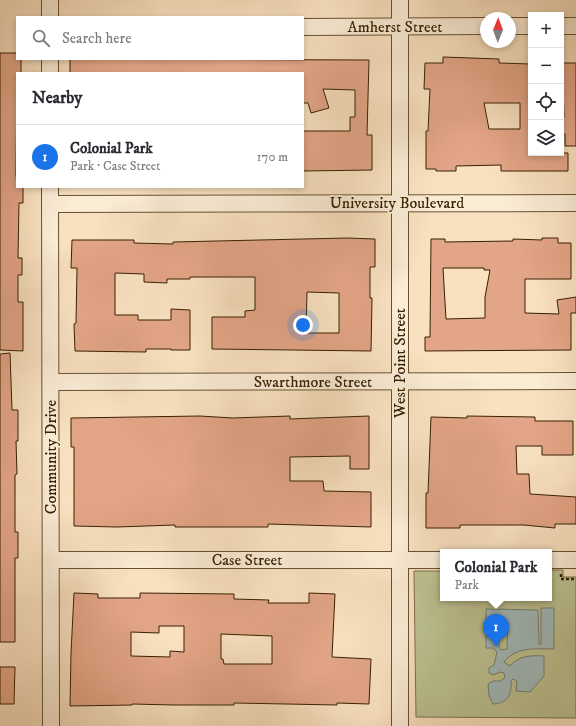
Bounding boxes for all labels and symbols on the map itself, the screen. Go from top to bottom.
north arrow [480,12,516,48]
street label: Amherst Street [348,17,442,37]
street label: University Boulevard [330,193,464,213]
street label: West Point Street [390,308,410,419]
your location [293,315,313,335]
street label: Swarthmore Street [254,372,372,392]
street label: Community Drive [41,399,61,514]
street label: Case Street [212,550,282,570]
pin: 1 [483,614,509,647]

